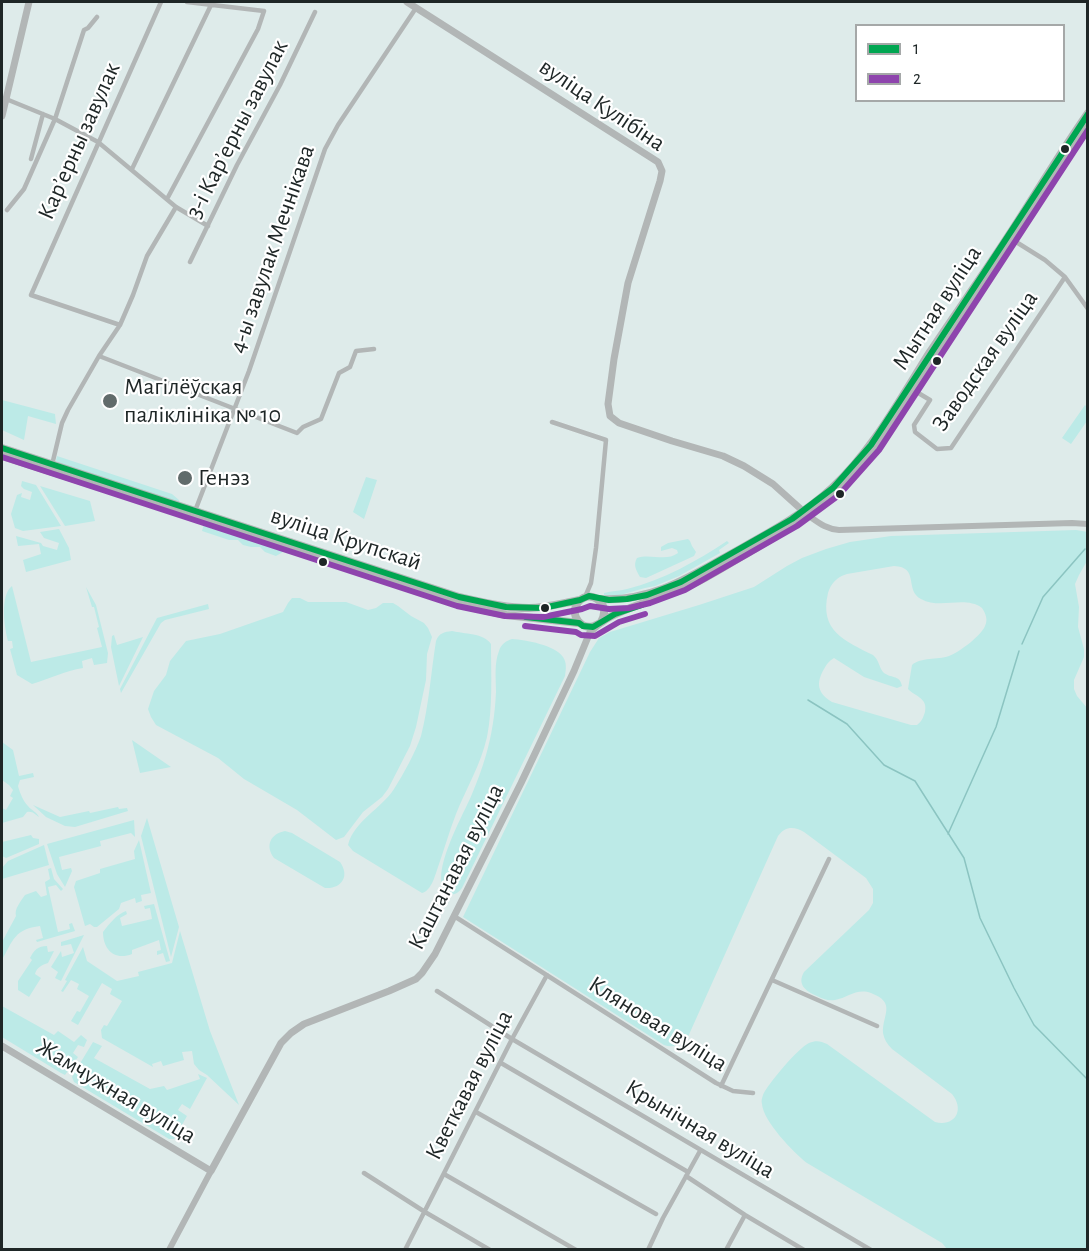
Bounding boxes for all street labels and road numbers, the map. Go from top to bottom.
street label: 3-і Карʼерны завулак [180,35,294,223]
street label: вуліца Кулібіна [533,52,671,158]
street label: Карʼерны завулак [31,58,127,224]
street label: 4-ы завулак Мечнікава [223,141,321,357]
street label: Мытная вуліца [886,240,988,376]
street label: Заводская вуліца [926,285,1044,437]
street label: вуліца Крупскай [267,501,425,577]
street label: Каштанавая вуліца [402,779,510,955]
street label: Кляновая вуліца [583,970,733,1078]
street label: Кветкавая вуліца [419,1005,519,1165]
street label: Жамчужная вуліца [31,1032,201,1150]
street label: Крынічная вуліца [620,1073,780,1185]

